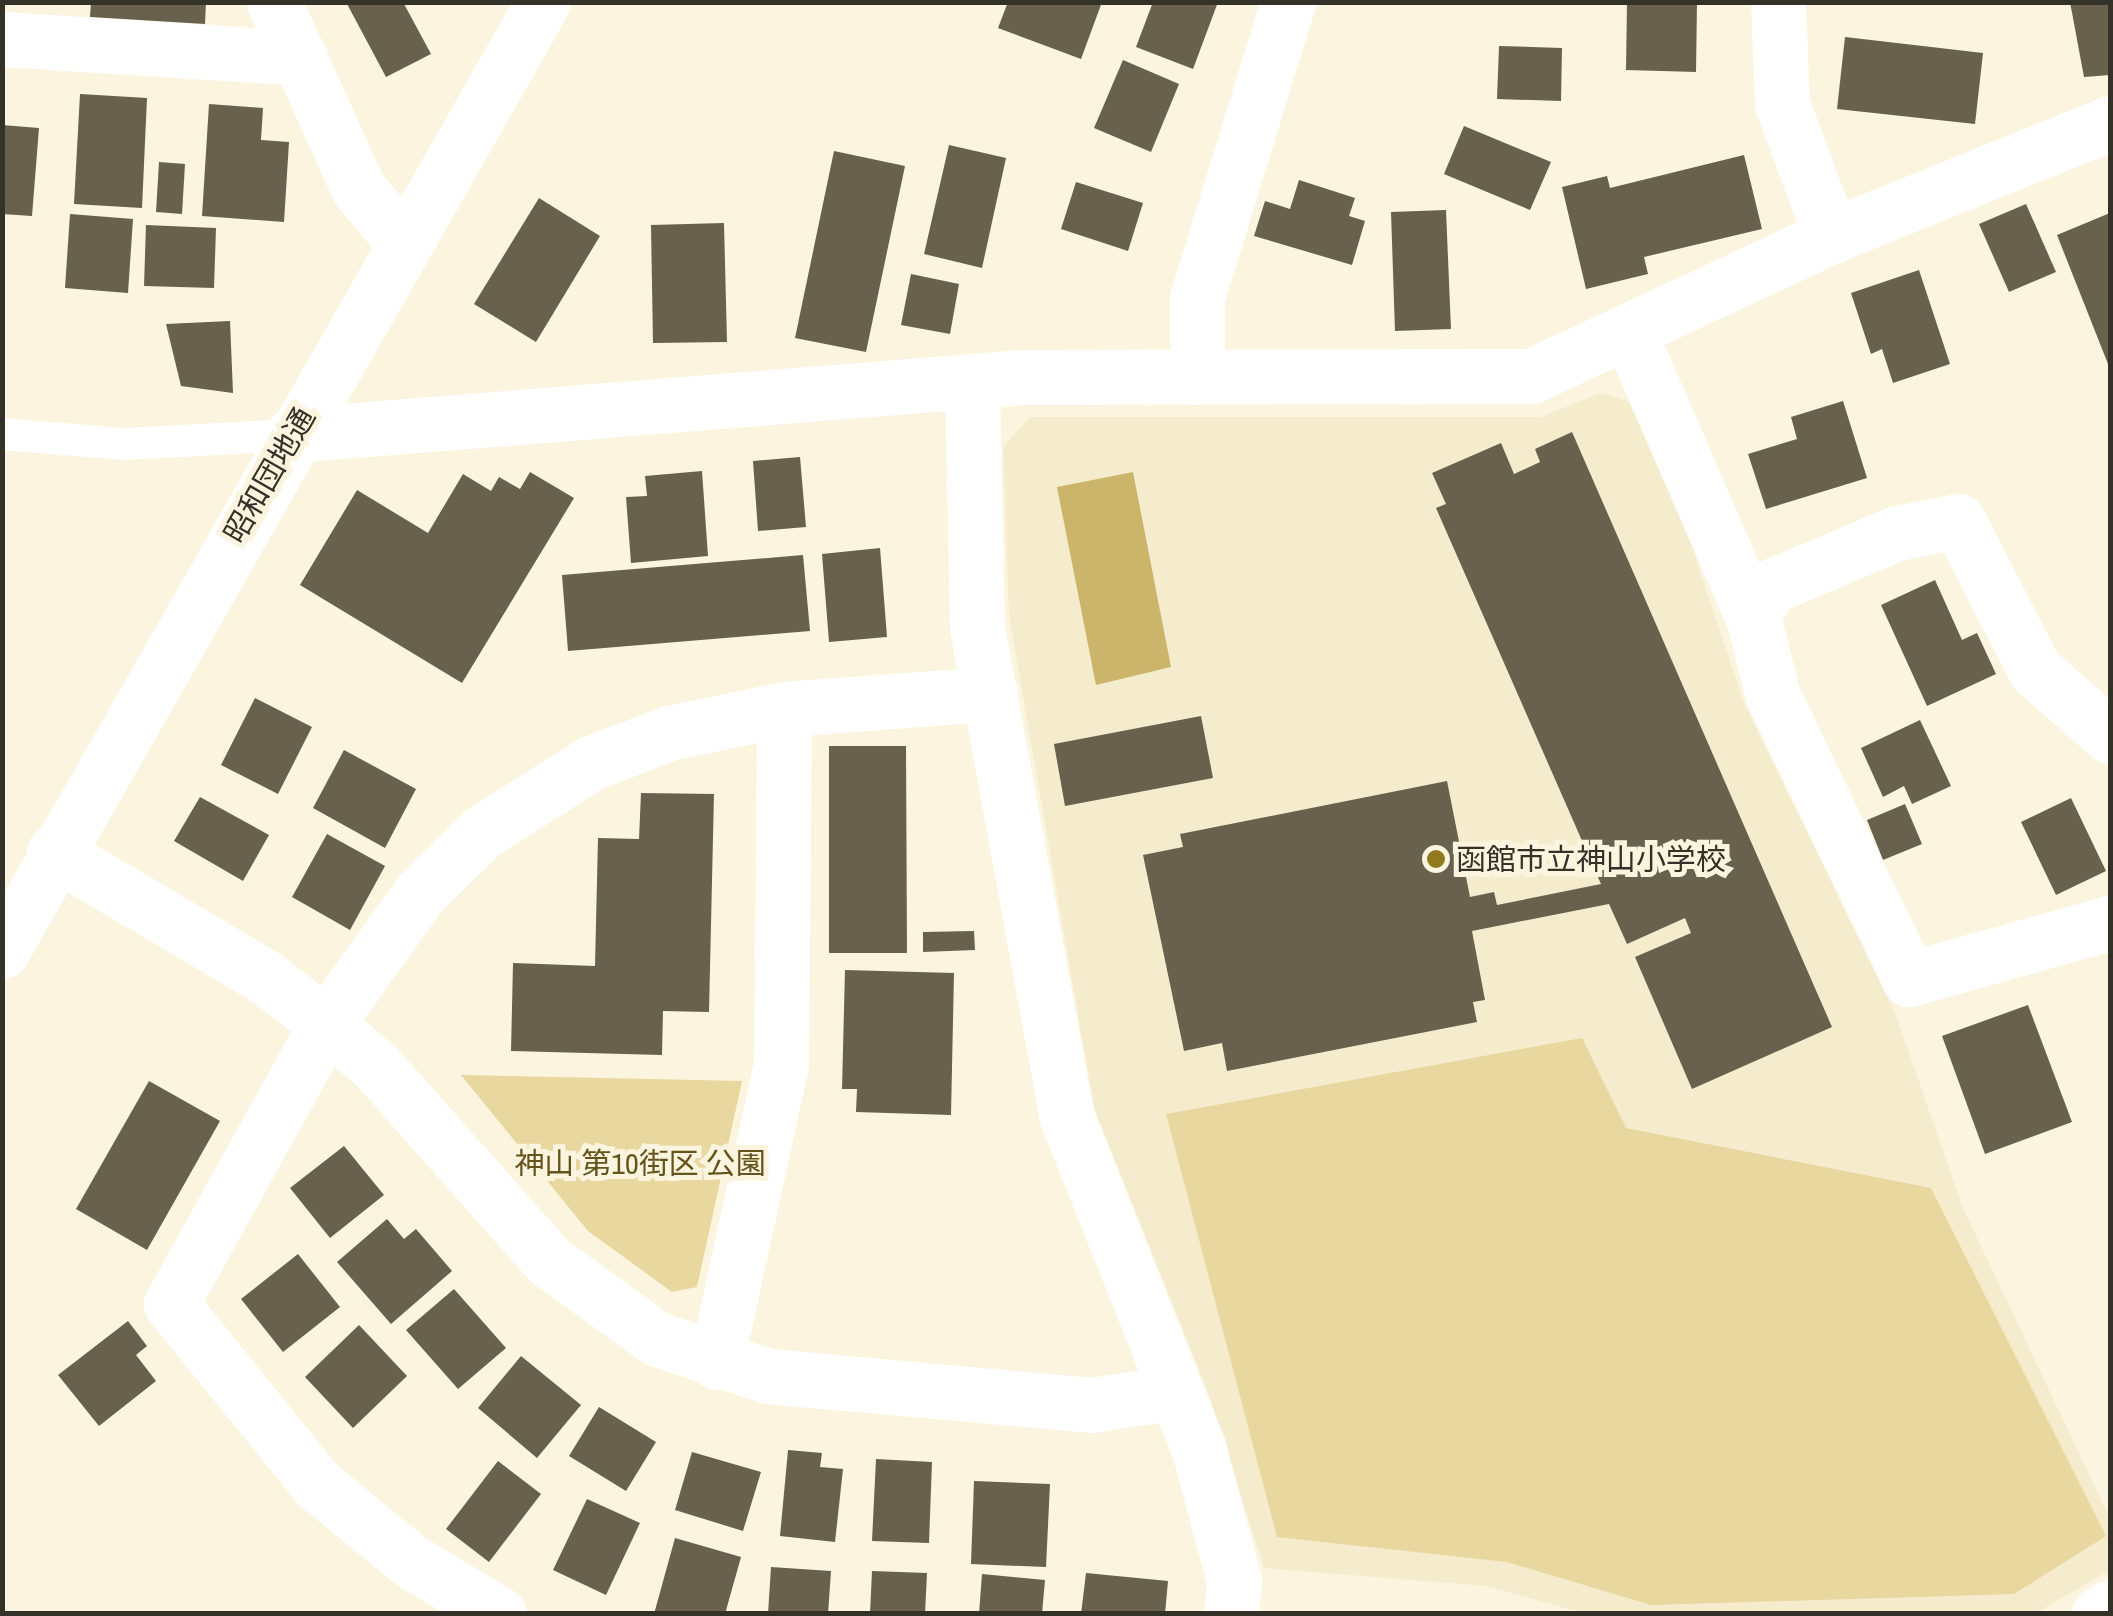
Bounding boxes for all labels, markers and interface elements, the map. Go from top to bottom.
street label: 昭和団地通 [216,401,322,549]
place label: 函館市立神山小学校 [1456,841,1726,877]
marker: 函館市立神山小学校 [1425,848,1447,870]
park label: 神山 第10街区 公園 [514,1145,766,1181]

